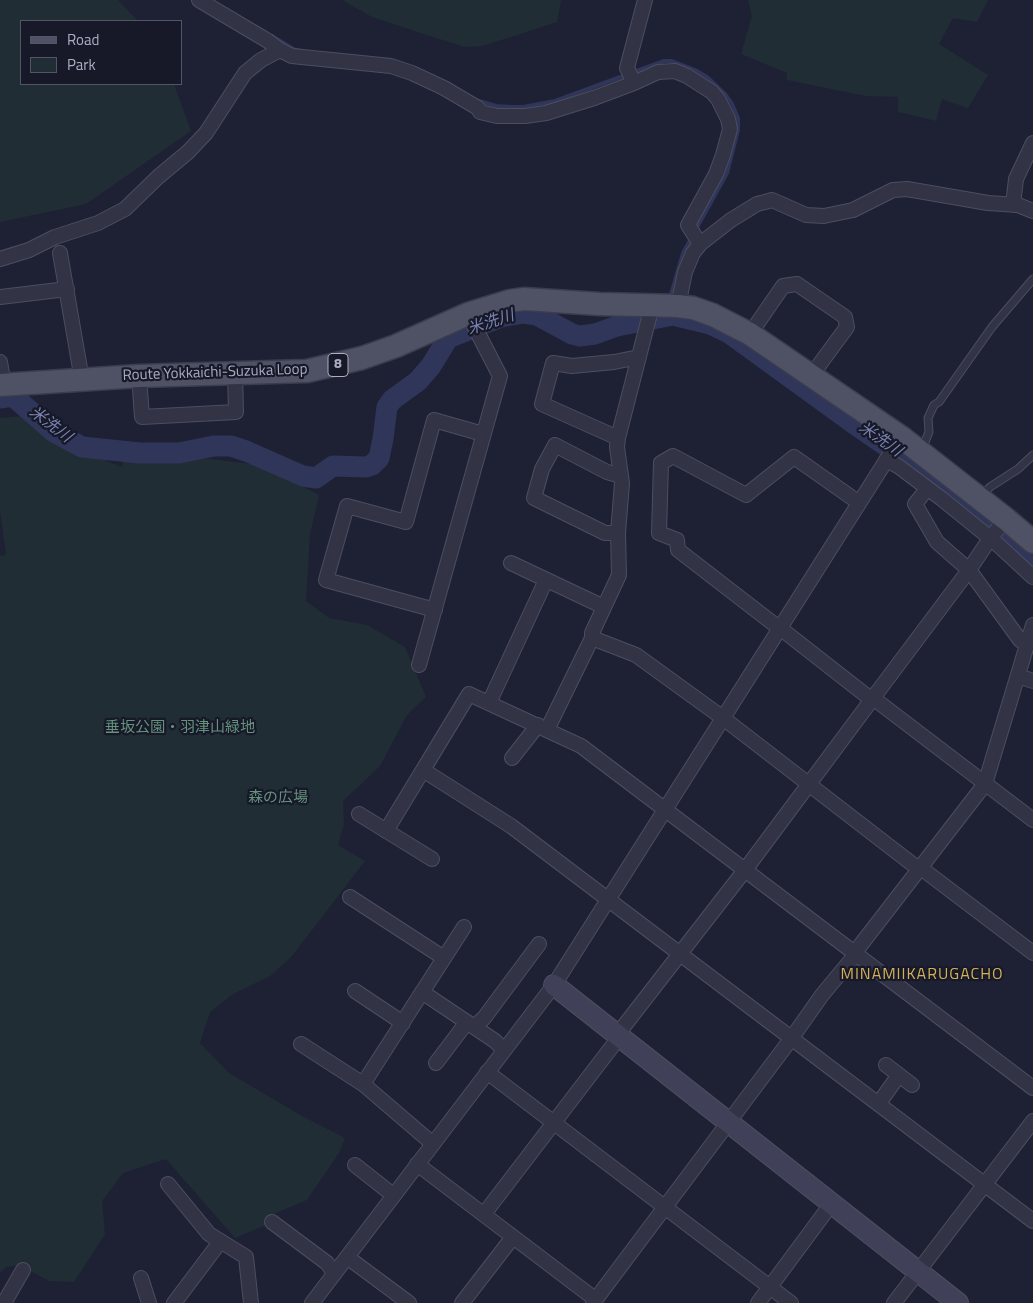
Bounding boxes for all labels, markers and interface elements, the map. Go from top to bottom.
legend [20,20,182,85]
text: Road [67,28,99,51]
text: Park [67,53,96,76]
water label: 米洗川 [465,306,517,340]
road number: 8 [328,354,348,376]
street label: Route Yokkaichi-Suzuka Loop [122,361,308,385]
water label: 米洗川 [25,403,75,447]
water label: 米洗川 [855,418,905,462]
park label: 垂坂公園・羽津山緑地 [105,719,255,737]
park label: 森の広場 [248,789,308,807]
district label: MINAMIIKARUGACHO [838,965,1006,985]

